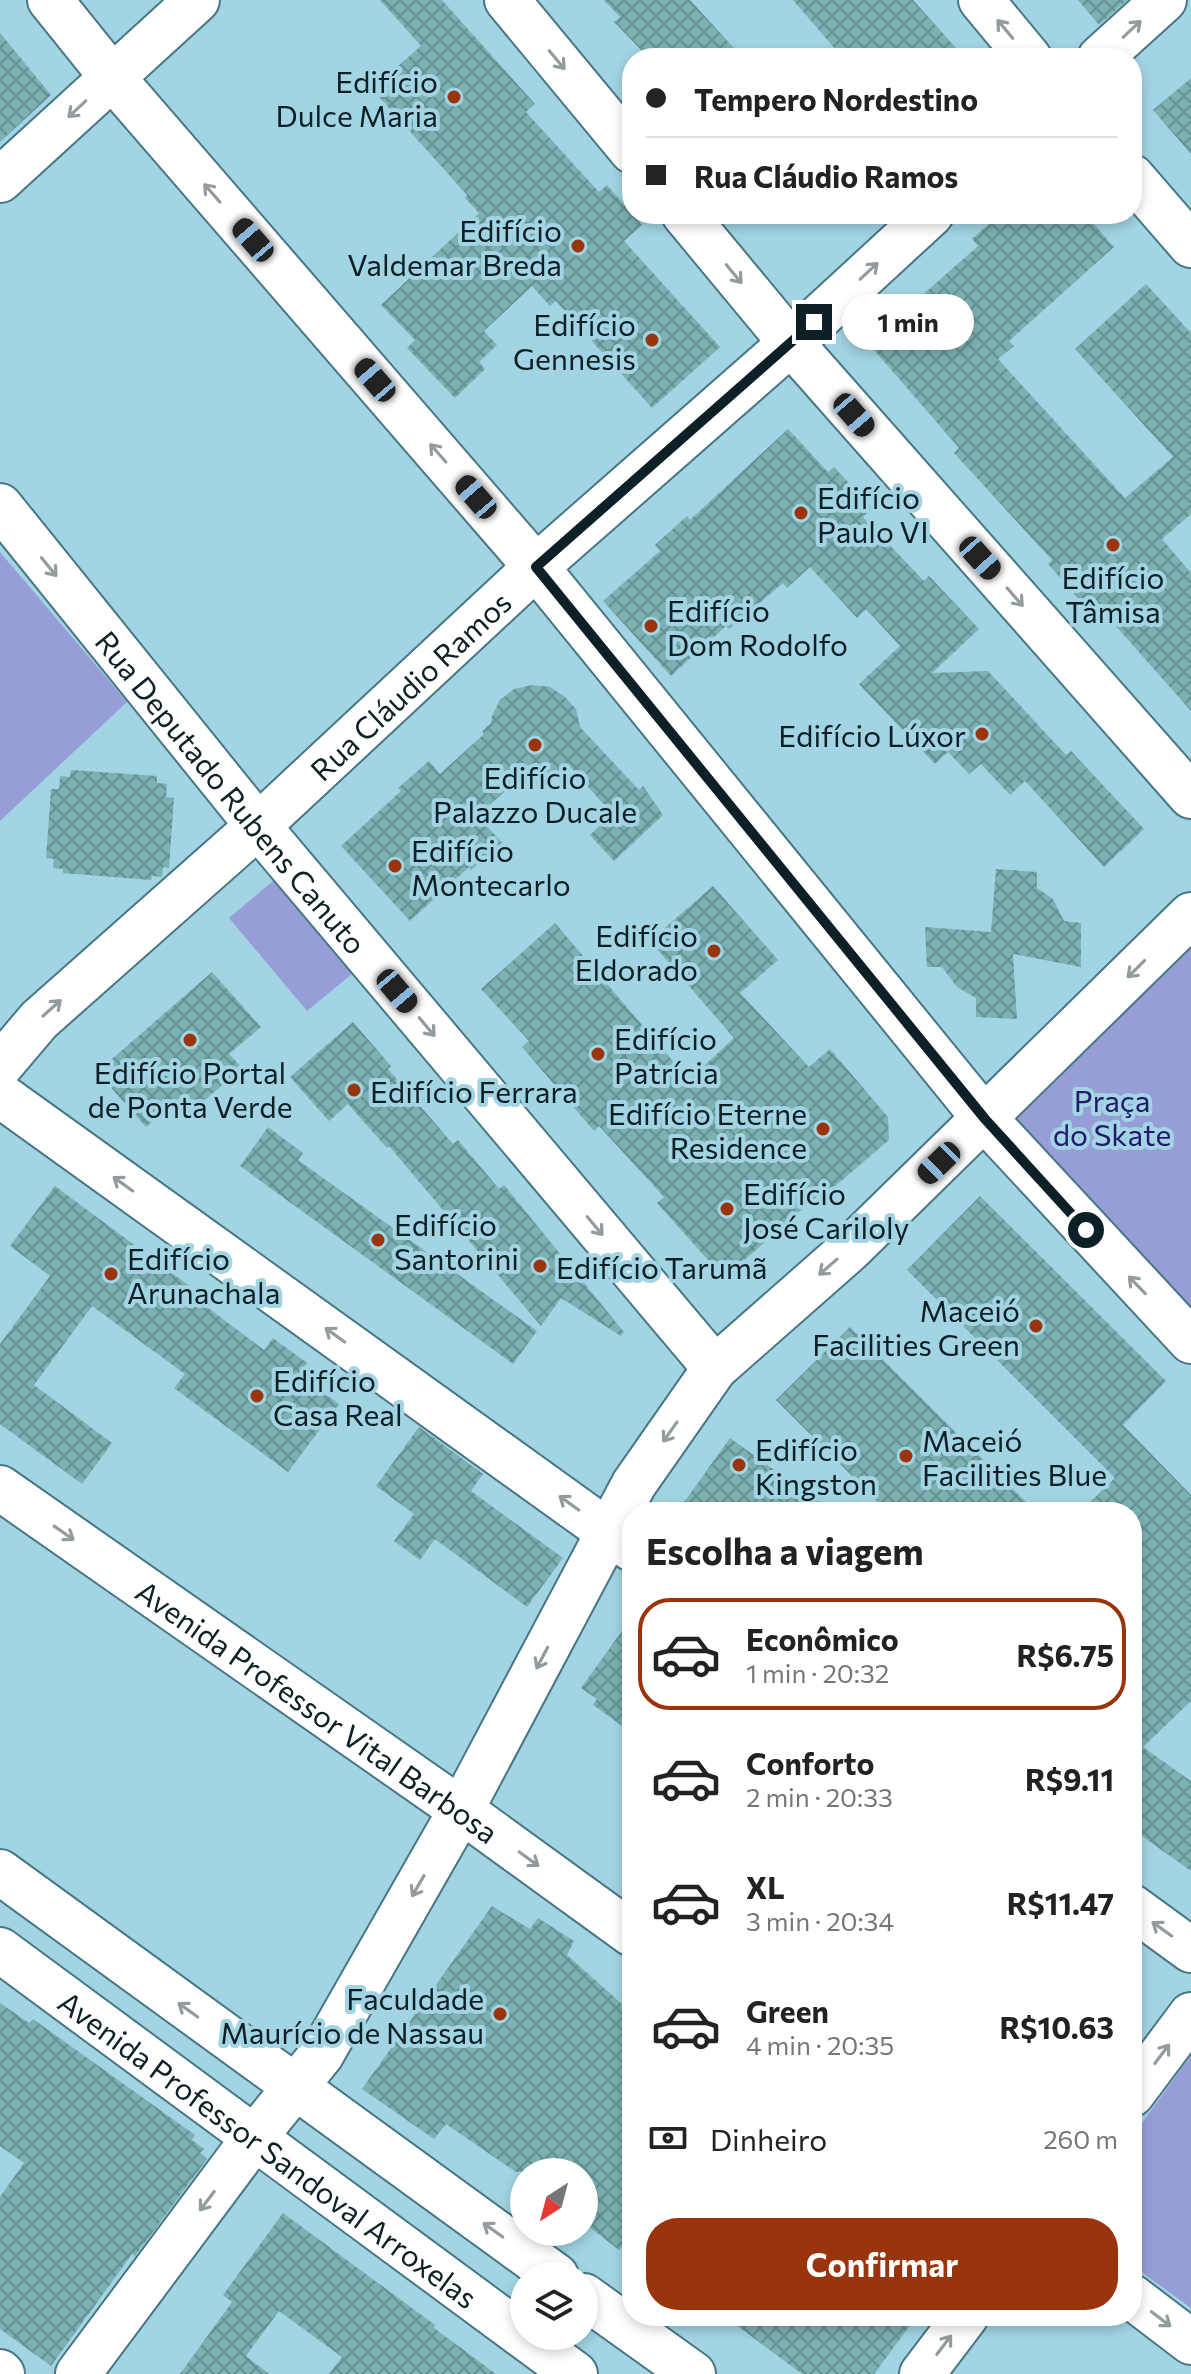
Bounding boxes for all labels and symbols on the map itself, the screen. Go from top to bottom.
one-way arrow [996,19,1014,40]
one-way arrow [1121,20,1142,39]
one-way arrow [548,49,566,70]
place label: Edifício Dulce Maria [276,62,438,133]
marker: Edifício Dulce Maria [445,88,463,106]
one-way arrow [67,99,87,117]
one-way arrow [204,183,222,204]
place label: Edifício Valdemar Breda [347,211,562,282]
car [228,214,278,266]
marker: Edifício Valdemar Breda [569,237,587,255]
one-way arrow [859,262,879,281]
one-way arrow [725,263,743,284]
callout: 1 min [842,294,974,350]
route end [796,304,832,340]
place label: Edifício Gennesis [513,305,636,376]
marker: Edifício Gennesis [643,331,661,349]
car [350,354,400,406]
car [829,389,879,441]
one-way arrow [429,443,447,464]
car [451,471,501,523]
place label: Edifício Paulo VI [817,478,929,549]
marker: Edifício Paulo VI [792,504,810,522]
car [955,532,1005,584]
marker: Edifício Tâmisa [1104,536,1122,554]
one-way arrow [40,556,58,577]
place label: Edifício Tâmisa [1062,558,1164,629]
street label: Rua Cláudio Ramos [302,582,518,787]
one-way arrow [1006,586,1024,606]
place label: Edifício Dom Rodolfo [667,591,848,662]
marker: Edifício Dom Rodolfo [642,617,660,635]
street label: Rua Deputado Rubens Canuto [89,623,376,961]
place label: Edifício Lúxor [778,716,966,753]
marker: Edifício Lúxor [973,725,991,743]
marker: Edifício Palazzo Ducale [526,736,544,754]
place label: Edifício Palazzo Ducale [433,758,637,829]
place label: Edifício Montecarlo [411,831,571,902]
marker: Edifício Montecarlo [386,857,404,875]
place label: Edifício Eldorado [575,916,698,987]
marker: Edifício Eldorado [705,942,723,960]
one-way arrow [1126,960,1146,979]
car [372,965,422,1017]
one-way arrow [42,1000,62,1018]
one-way arrow [418,1017,436,1037]
place label: Edifício Patrícia [614,1019,719,1090]
marker: Edifício Portal de Ponta Verde [181,1031,199,1049]
marker: Edifício Patrícia [589,1045,607,1063]
place label: Edifício Portal de Ponta Verde [88,1053,293,1124]
place label: Edifício Ferrara [370,1072,578,1109]
marker: Edifício Ferrara [345,1081,363,1099]
park label: Praça do Skate [1053,1081,1171,1152]
place label: Edifício Eterne Residence [608,1094,807,1165]
marker: Edifício Eterne Residence [814,1120,832,1138]
car [913,1138,965,1188]
place label: Edifício José Cariloly [743,1174,909,1245]
one-way arrow [113,1175,135,1192]
marker: Edifício José Cariloly [718,1200,736,1218]
place label: Edifício Santorini [394,1205,519,1276]
route start [1068,1212,1104,1248]
one-way arrow [586,1215,604,1236]
marker: Edifício Santorini [369,1231,387,1249]
place label: Edifício Arunachala [127,1239,280,1310]
place label: Edifício Tarumã [556,1248,767,1285]
marker: Edifício Tarumã [531,1257,549,1275]
one-way arrow [819,1258,839,1276]
marker: Edifício Arunachala [102,1265,120,1283]
one-way arrow [1128,1275,1147,1295]
place label: Maceió Facilities Green [812,1291,1020,1362]
marker: Maceió Facilities Green [1027,1317,1045,1335]
one-way arrow [324,1327,346,1343]
place label: Edifício Casa Real [273,1361,403,1432]
marker: Edifício Casa Real [248,1387,266,1405]
one-way arrow [662,1420,678,1442]
place label: Maceió Facilities Blue [922,1421,1107,1492]
place label: Edifício Kingston [755,1430,877,1501]
marker: Maceió Facilities Blue [897,1447,915,1465]
marker: Edifício Kingston [730,1456,748,1474]
one-way arrow [558,1495,580,1511]
one-way arrow [52,1525,74,1541]
street label: Avenida Professor Vital Barbosa [130,1571,506,1850]
one-way arrow [533,1645,549,1669]
one-way arrow [518,1851,539,1868]
one-way arrow [409,1874,425,1897]
one-way arrow [1151,1921,1173,1937]
place label: Faculdade Maurício de Nassau [220,1979,484,2050]
street label: Avenida Professor Sandoval Arroxelas [52,1982,485,2315]
one-way arrow [178,2001,199,2018]
marker: Faculdade Maurício de Nassau [491,2005,509,2023]
one-way arrow [1153,2044,1170,2066]
north arrow [510,2158,598,2246]
one-way arrow [198,2190,215,2211]
one-way arrow [483,2222,505,2239]
one-way arrow [1150,2311,1172,2328]
one-way arrow [936,2335,953,2356]

